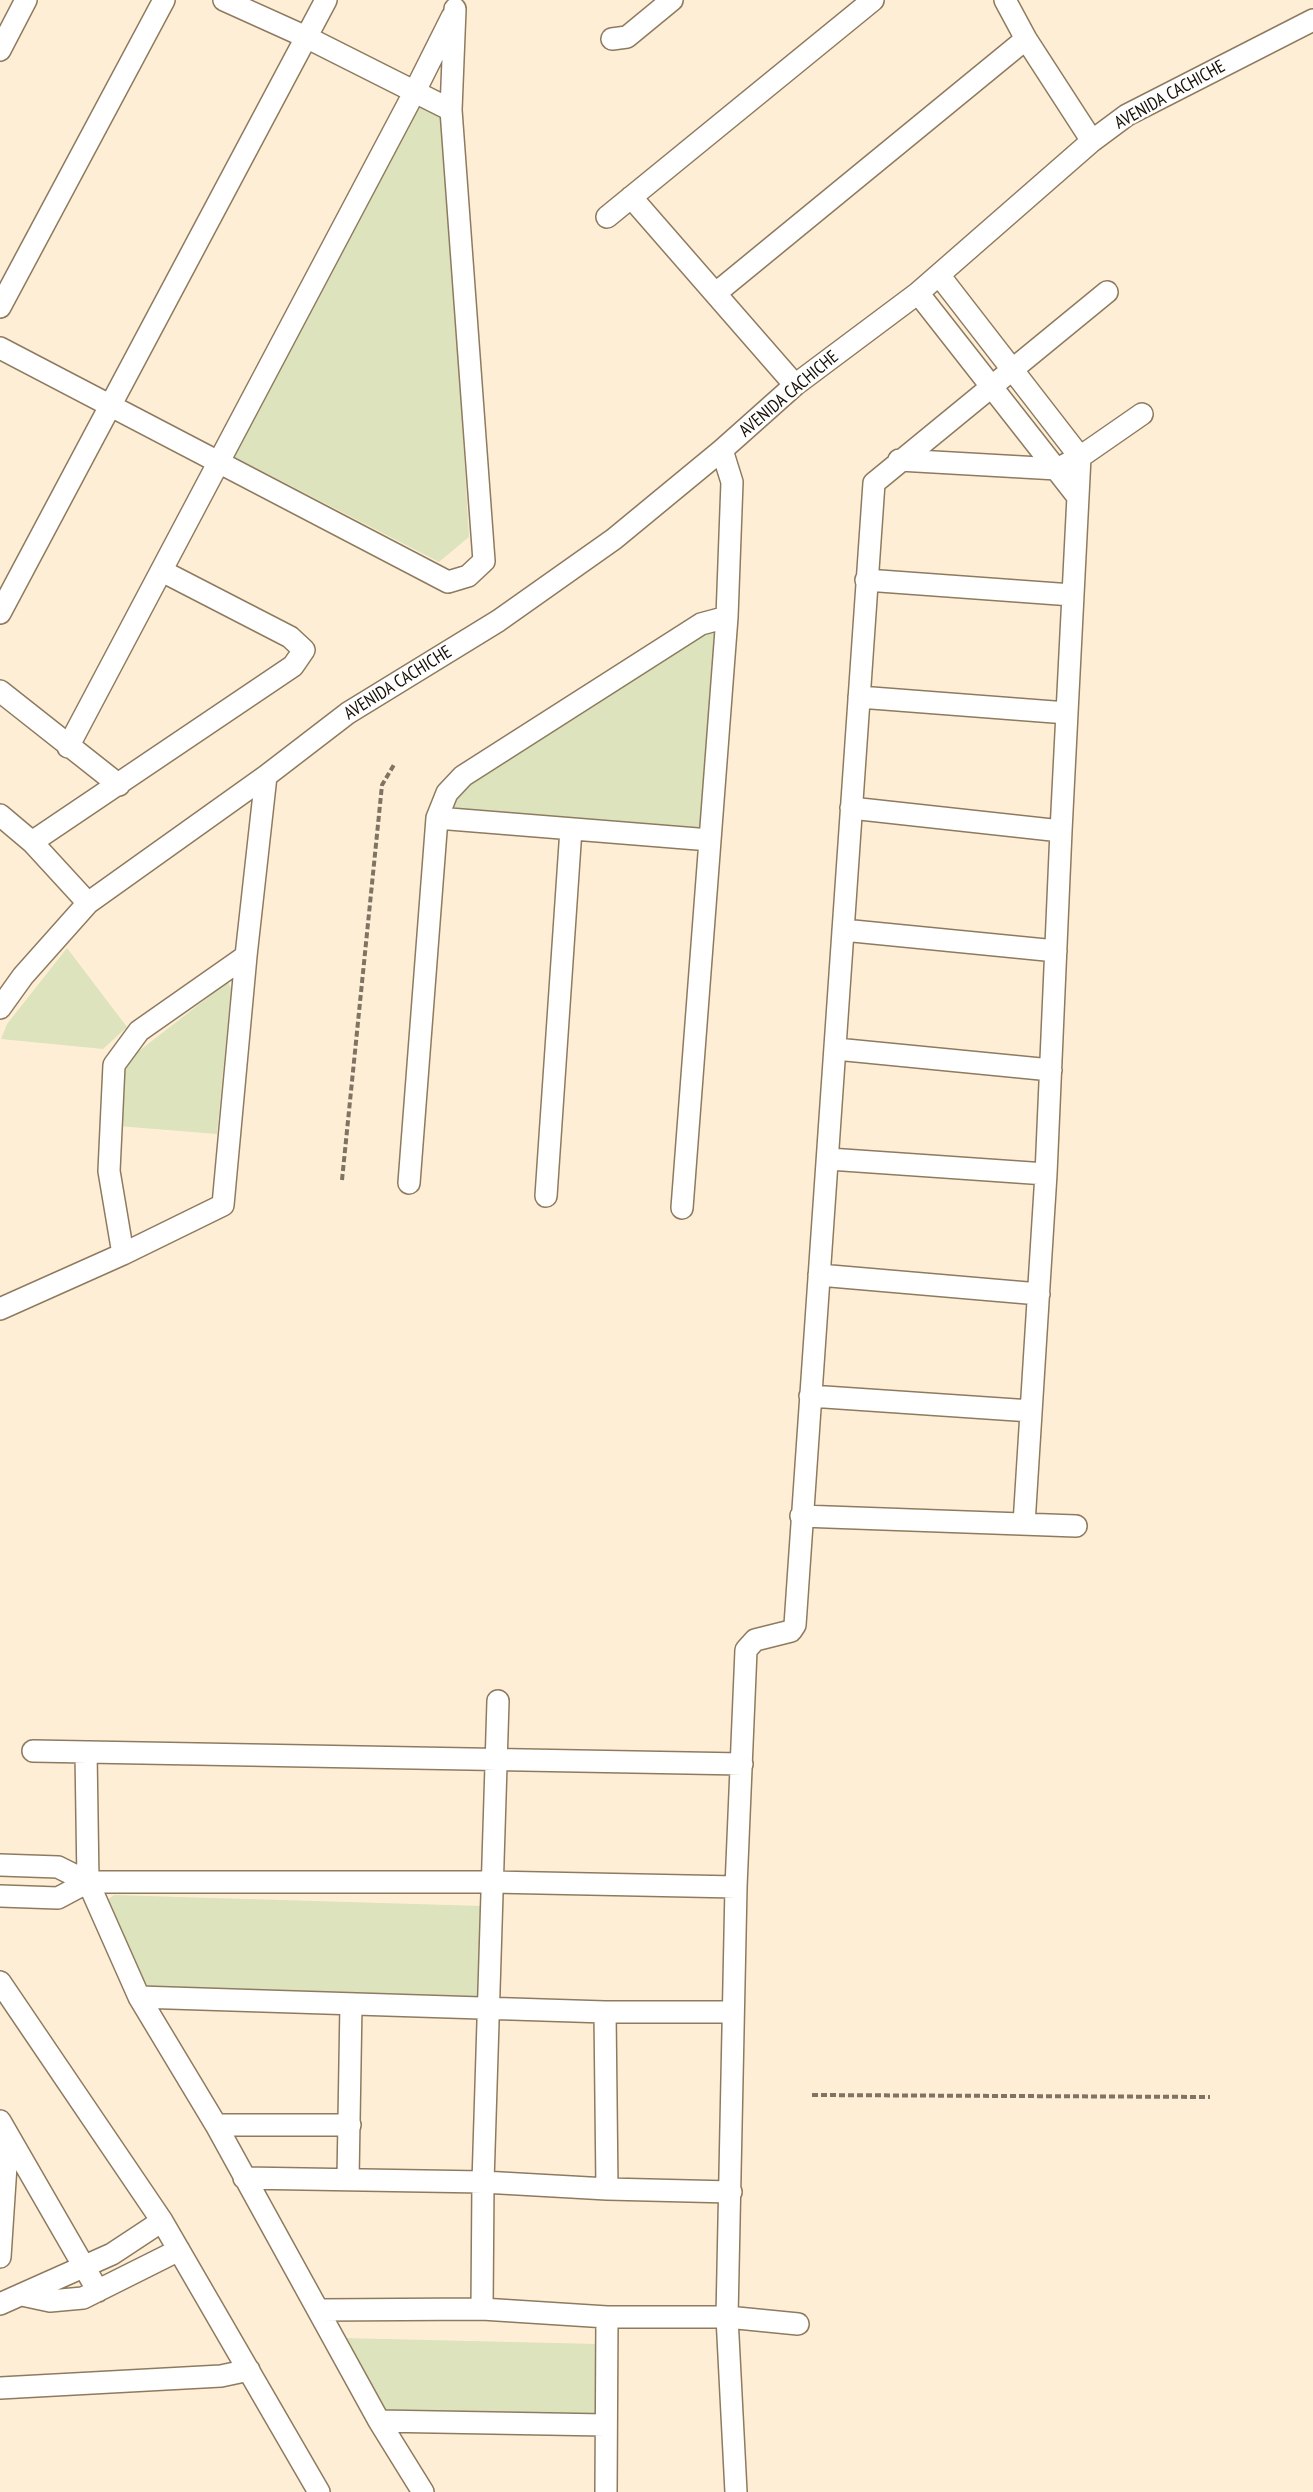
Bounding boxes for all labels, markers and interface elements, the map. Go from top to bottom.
street label: AVENIDA CACHICHE [1111,56,1229,134]
street label: AVENIDA CACHICHE [735,346,843,442]
street label: AVENIDA CACHICHE [340,641,456,725]

